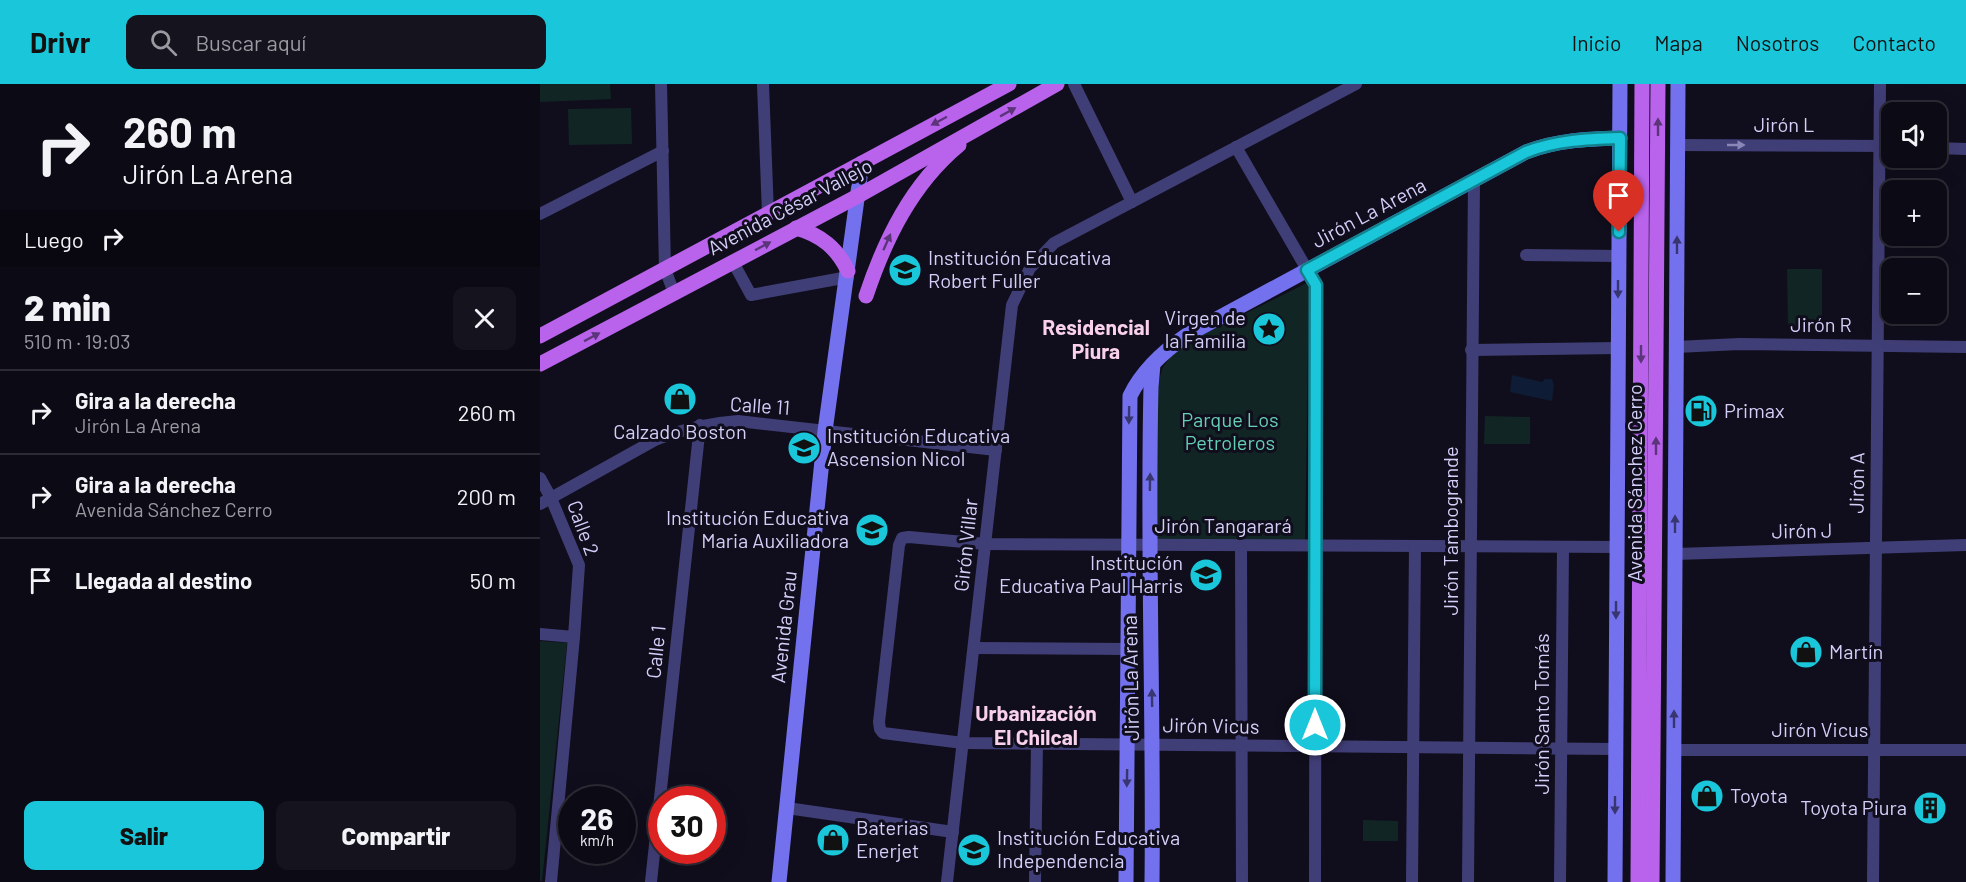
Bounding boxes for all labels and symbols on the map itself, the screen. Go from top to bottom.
one-way arrow [999,107,1016,117]
street label: Jirón L [1754,112,1814,136]
one-way arrow [930,116,947,126]
one-way arrow [1653,117,1663,136]
one-way arrow [1726,140,1745,150]
street label: Avenida César Vallejo [703,153,876,260]
pin [1593,170,1644,232]
street label: Jirón La Arena [1307,172,1430,252]
one-way arrow [882,233,891,250]
one-way arrow [1672,235,1682,254]
one-way arrow [755,241,772,251]
place label: Institución Educativa Robert Fuller [928,245,1111,292]
school or university icon: Institución Educativa Robert Fuller [887,252,923,288]
one-way arrow [1614,280,1623,299]
place label: Virgen de la Familia [1164,305,1246,352]
place icon: Virgen de la Familia [1251,311,1287,347]
street label: Jirón R [1790,312,1852,336]
district label: Residencial Piura [1042,314,1150,363]
one-way arrow [583,332,600,342]
one-way arrow [1636,344,1646,363]
shop icon: Calzado Boston [662,381,698,417]
street label: Avenida Sánchez Cerro [1622,384,1646,582]
street label: Calle 11 [729,391,791,419]
fuel station icon: Primax [1683,393,1719,429]
place label: Primax [1724,398,1785,422]
one-way arrow [1125,405,1134,424]
park label: Parque Los Petroleros [1181,407,1279,454]
place label: Calzado Boston [613,419,747,443]
place label: Institución Educativa Ascension Nicol [827,423,1010,470]
school or university icon: Institución Educativa Ascension Nicol [786,430,822,466]
one-way arrow [1651,436,1661,455]
street label: Jirón Tambogrande [1438,446,1462,616]
street label: Jirón A [1843,452,1869,514]
one-way arrow [1145,472,1155,491]
street label: Calle 2 [563,497,605,558]
street label: Girón Villar [948,497,982,593]
place label: Institución Educativa Maria Auxiliadora [666,505,849,552]
school or university icon: Institución Educativa Maria Auxiliadora [854,512,890,548]
street label: Jirón Tangarará [1154,513,1292,537]
one-way arrow [1670,514,1680,533]
street label: Jirón J [1771,517,1833,543]
place label: Institución Educativa Paul Harris [999,550,1183,597]
school or university icon: Institución Educativa Paul Harris [1188,557,1224,593]
street label: Avenida Grau [765,570,801,684]
one-way arrow [1611,601,1621,620]
street label: Jirón La Arena [1117,615,1143,741]
street label: Calle 1 [640,624,670,680]
street label: Jirón Santo Tomás [1529,633,1553,795]
shop icon: Martín [1788,634,1824,670]
place label: Martín [1829,639,1883,663]
one-way arrow [1148,688,1157,707]
position arrow [1283,693,1347,757]
district label: Urbanización El Chilcal [975,700,1097,749]
one-way arrow [1669,709,1679,728]
street label: Jirón Vicus [1162,712,1260,738]
street label: Jirón Vicus [1772,717,1868,741]
one-way arrow [1122,768,1132,787]
shop icon: Toyota [1689,778,1725,814]
place label: Toyota [1730,783,1788,807]
speed limit sign: 30 [648,786,726,864]
building icon: Toyota Piura [1912,790,1948,826]
place label: Toyota Piura [1800,795,1907,819]
one-way arrow [1611,796,1620,815]
place label: Baterias Enerjet [856,815,928,862]
shop icon: Baterias Enerjet [815,822,851,858]
place label: Institución Educativa Independencia [997,825,1180,872]
school or university icon: Institución Educativa Independencia [956,832,992,868]

